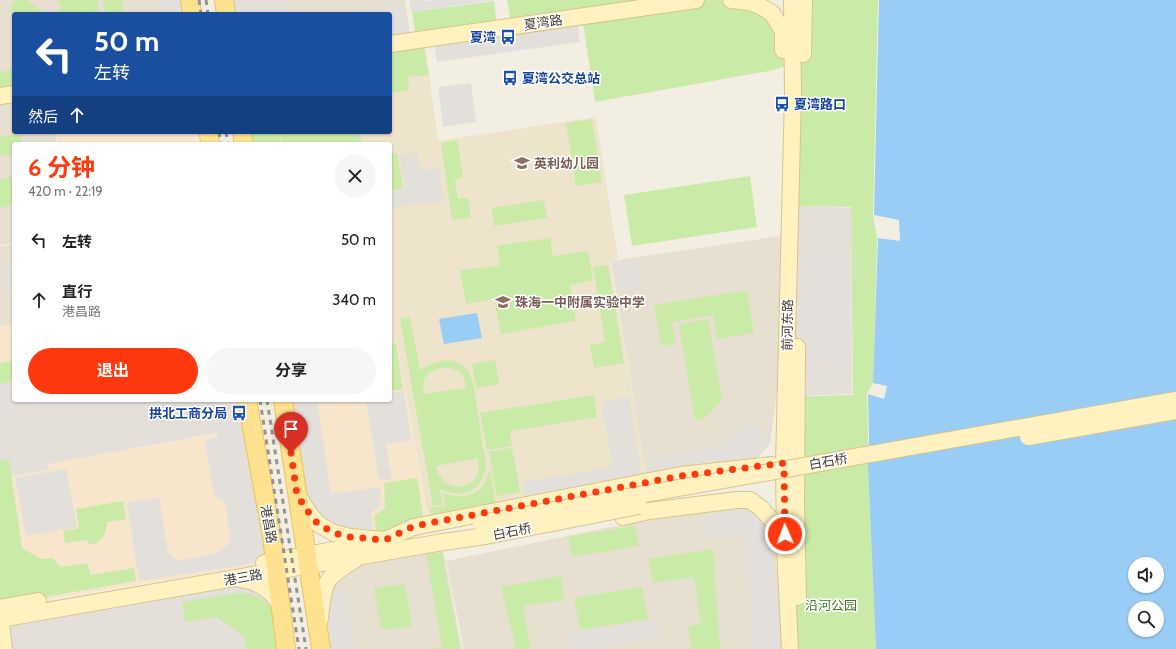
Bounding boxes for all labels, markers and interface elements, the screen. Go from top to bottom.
street label: 夏湾路 [523,11,563,33]
text: 50 m [94,24,159,58]
icon: left [28,28,80,80]
bus stop icon: 夏湾 [499,28,517,46]
place label: 夏湾 [470,29,496,45]
text: 左转 [94,62,130,84]
bus stop icon: 夏湾公交总站 [501,69,519,87]
place label: 夏湾公交总站 [522,70,600,86]
bus stop icon: 夏湾路口 [773,95,791,113]
place label: 夏湾路口 [794,96,846,112]
icon: ahead [66,104,88,126]
text: 然后 [28,108,58,126]
text: 6 分钟 [28,153,95,182]
school or university icon: 英利幼儿园 [513,154,531,172]
button: close [334,155,376,197]
place label: 英利幼儿园 [534,155,599,171]
text: 420 m · 22:19 [28,183,103,199]
icon: left [28,229,50,251]
text: 50 m [341,231,376,249]
text: 左转 [62,233,92,251]
text: 直行 [62,283,92,301]
icon: ahead [28,289,50,311]
text: 340 m [332,291,376,309]
school or university icon: 珠海一中附属实验中学 [494,293,512,311]
place label: 珠海一中附属实验中学 [515,294,645,310]
street label: 前河东路 [779,299,795,351]
text: 港昌路 [62,303,101,319]
button: 退出 [28,348,198,394]
button: 分享 [206,348,376,394]
bus stop icon: 拱北工商分局 [230,404,248,422]
place label: 拱北工商分局 [149,405,227,421]
pin [274,412,308,453]
icon: arrive [280,418,302,440]
street label: 白石桥 [807,450,849,472]
street label: 港昌路 [258,503,280,545]
position arrow [764,513,806,555]
street label: 白石桥 [491,519,533,543]
map controls [1128,557,1164,637]
button: sound [1128,557,1164,593]
street label: 港三路 [222,566,264,588]
park label: 沿河公园 [805,597,857,613]
button: search [1128,601,1164,637]

